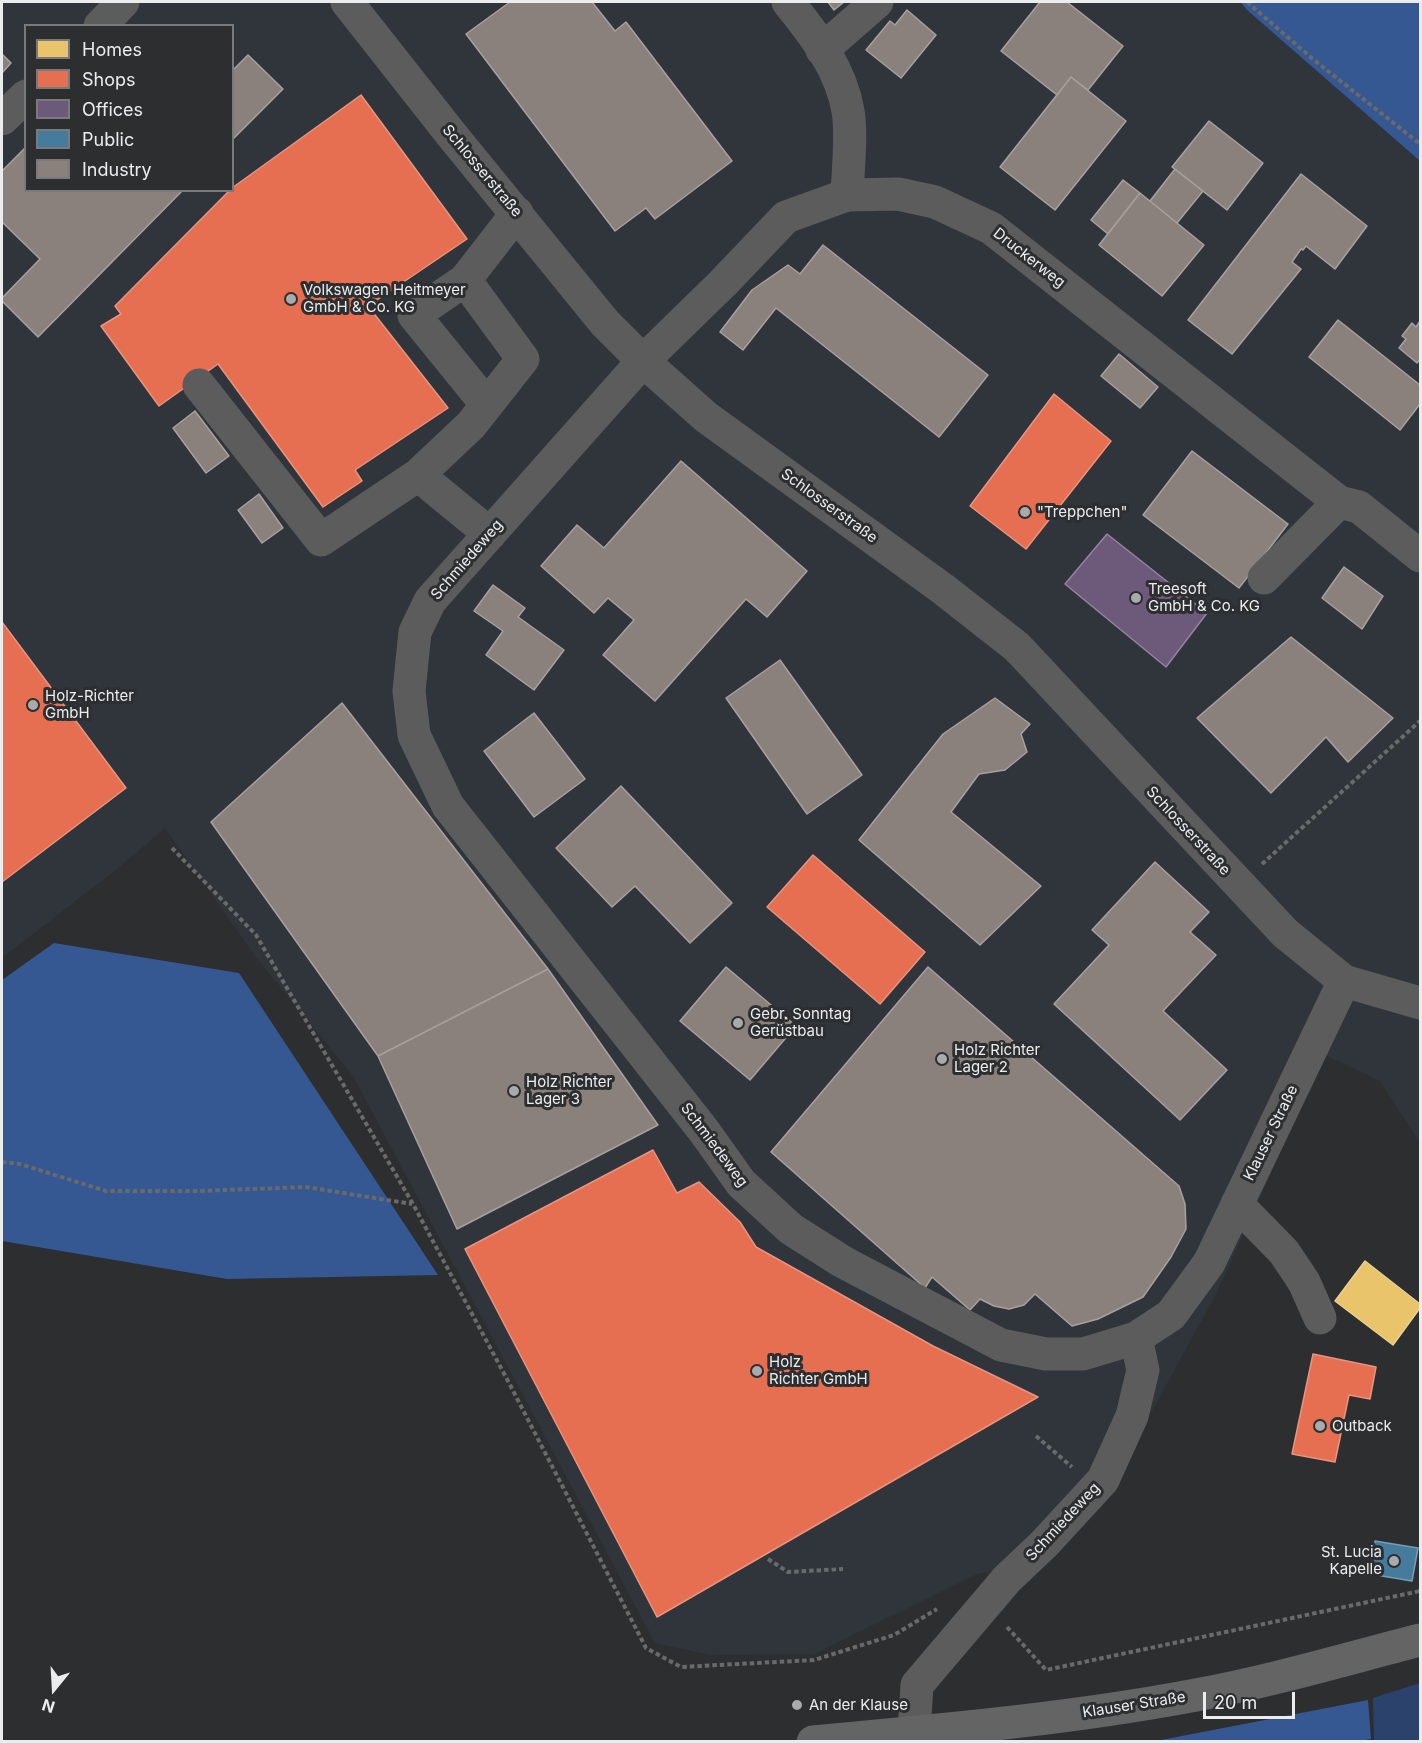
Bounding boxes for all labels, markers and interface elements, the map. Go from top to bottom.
legend [24,24,234,192]
text: Homes [82,39,142,60]
text: Shops [82,69,136,90]
text: Offices [82,99,143,120]
street label: Schlosserstraße [438,121,526,221]
text: Public [82,129,134,150]
text: Industry [82,159,152,180]
street label: Druckerweg [989,224,1069,292]
place label: Volkswagen Heitmeyer GmbH & Co. KG [303,281,466,316]
marker: Volkswagen Heitmeyer GmbH & Co. KG [284,292,298,306]
street label: Schlosserstraße [777,465,881,547]
place label: "Treppchen" [1037,503,1127,521]
marker: "Treppchen" [1018,505,1032,519]
street label: Schmiedeweg [427,516,507,604]
place label: Treesoft GmbH & Co. KG [1148,580,1260,615]
marker: Treesoft GmbH & Co. KG [1129,591,1143,605]
place label: Holz-Richter GmbH [45,687,134,722]
marker: Holz-Richter GmbH [26,698,40,712]
street label: Schlosserstraße [1142,783,1234,879]
place label: Gebr. Sonntag Gerüstbau [750,1005,851,1040]
marker: Gebr. Sonntag Gerüstbau [731,1016,745,1030]
place label: Holz Richter Lager 2 [954,1041,1040,1076]
marker: Holz Richter Lager 2 [935,1052,949,1066]
place label: Holz Richter Lager 3 [526,1073,612,1108]
street label: Klauser Straße [1240,1082,1302,1184]
marker: Holz Richter Lager 3 [507,1084,521,1098]
street label: Schmiedeweg [677,1100,751,1190]
place label: Holz Richter GmbH [769,1353,868,1388]
marker: Holz Richter GmbH [750,1364,764,1378]
place label: Outback [1332,1417,1392,1435]
marker: Outback [1313,1419,1327,1433]
street label: Schmiedeweg [1022,1479,1104,1565]
place label: St. Lucia Kapelle [1321,1543,1382,1578]
marker: St. Lucia Kapelle [1387,1554,1401,1568]
north arrow [24,1659,84,1719]
scale bar [1206,1680,1298,1718]
street label: Klauser Straße [1081,1688,1187,1722]
text: 20 m [1214,1692,1257,1713]
text: N [40,1695,57,1718]
place label: An der Klause [809,1696,908,1714]
marker: An der Klause [790,1698,804,1712]

